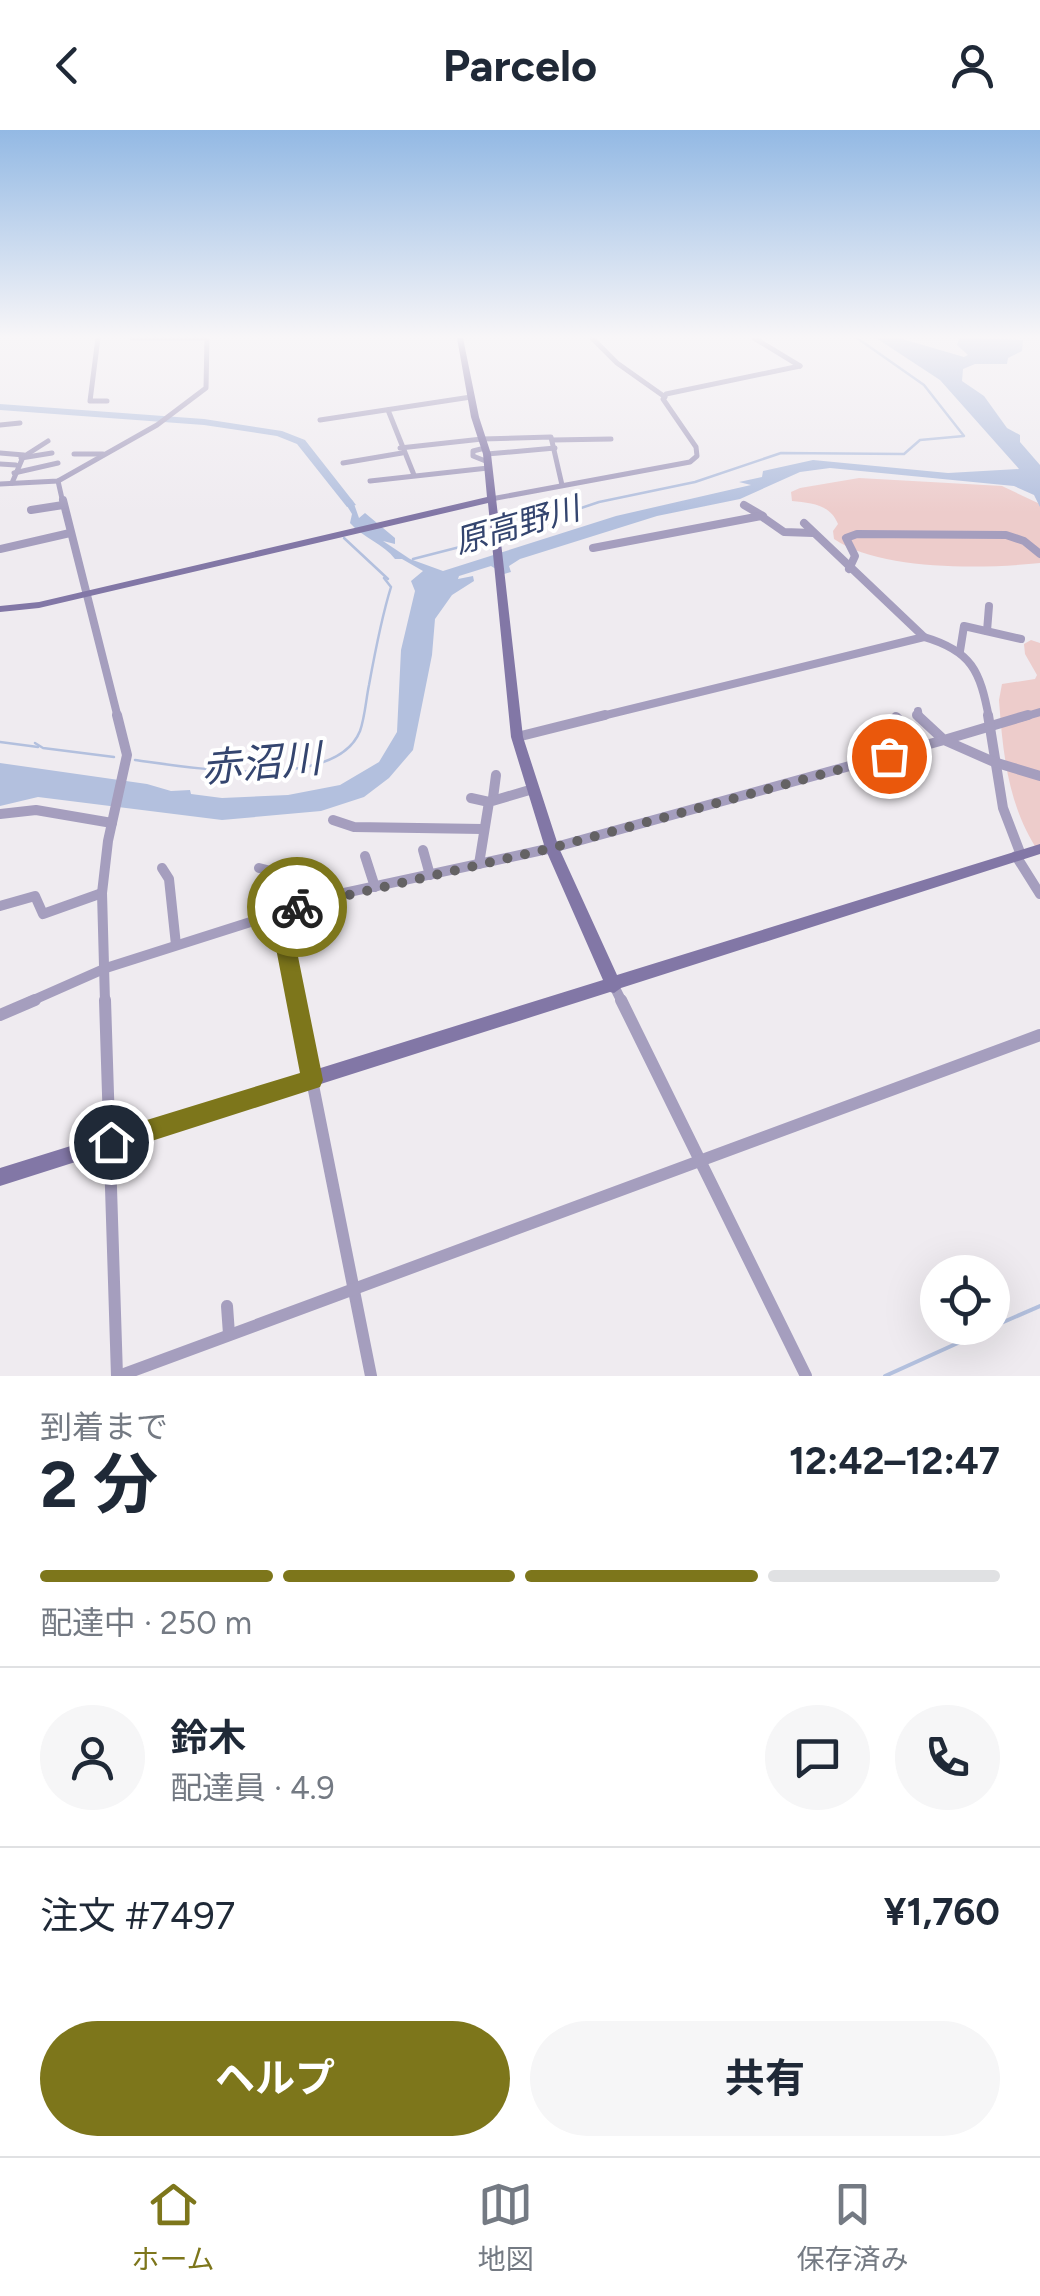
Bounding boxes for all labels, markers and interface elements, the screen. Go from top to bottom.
icon: back [40,38,95,93]
text: Parcelo [443,38,597,92]
icon: person [945,38,1000,93]
water label: 原高野川 [450,488,587,561]
pin [847,714,932,799]
icon: bag [862,729,917,784]
water label: 赤沼川 [199,734,327,792]
courier [247,857,347,957]
icon: bike [270,880,325,935]
pin [69,1100,154,1185]
icon: home [84,1115,139,1170]
map controls [920,1255,1010,1345]
button: locate [920,1255,1010,1345]
text: 到着まで [40,1408,168,1446]
text: 12:42–12:47 [789,1438,1000,1484]
text: 2 分 [40,1445,158,1523]
text: 配達中 · 250 m [40,1604,252,1642]
button: person [40,1705,145,1810]
button: chat [765,1705,870,1810]
button: phone [895,1705,1000,1810]
text: 鈴木 [170,1715,246,1761]
text: 配達員 · 4.9 [170,1769,335,1807]
text: ¥1,760 [884,1889,1000,1935]
text: 注文 #7497 [40,1893,235,1939]
button: ヘルプ [40,2021,510,2136]
button: 共有 [530,2021,1000,2136]
tab: ホーム [131,2177,215,2277]
tab: 地図 [478,2177,534,2277]
tab: 保存済み [796,2177,909,2277]

